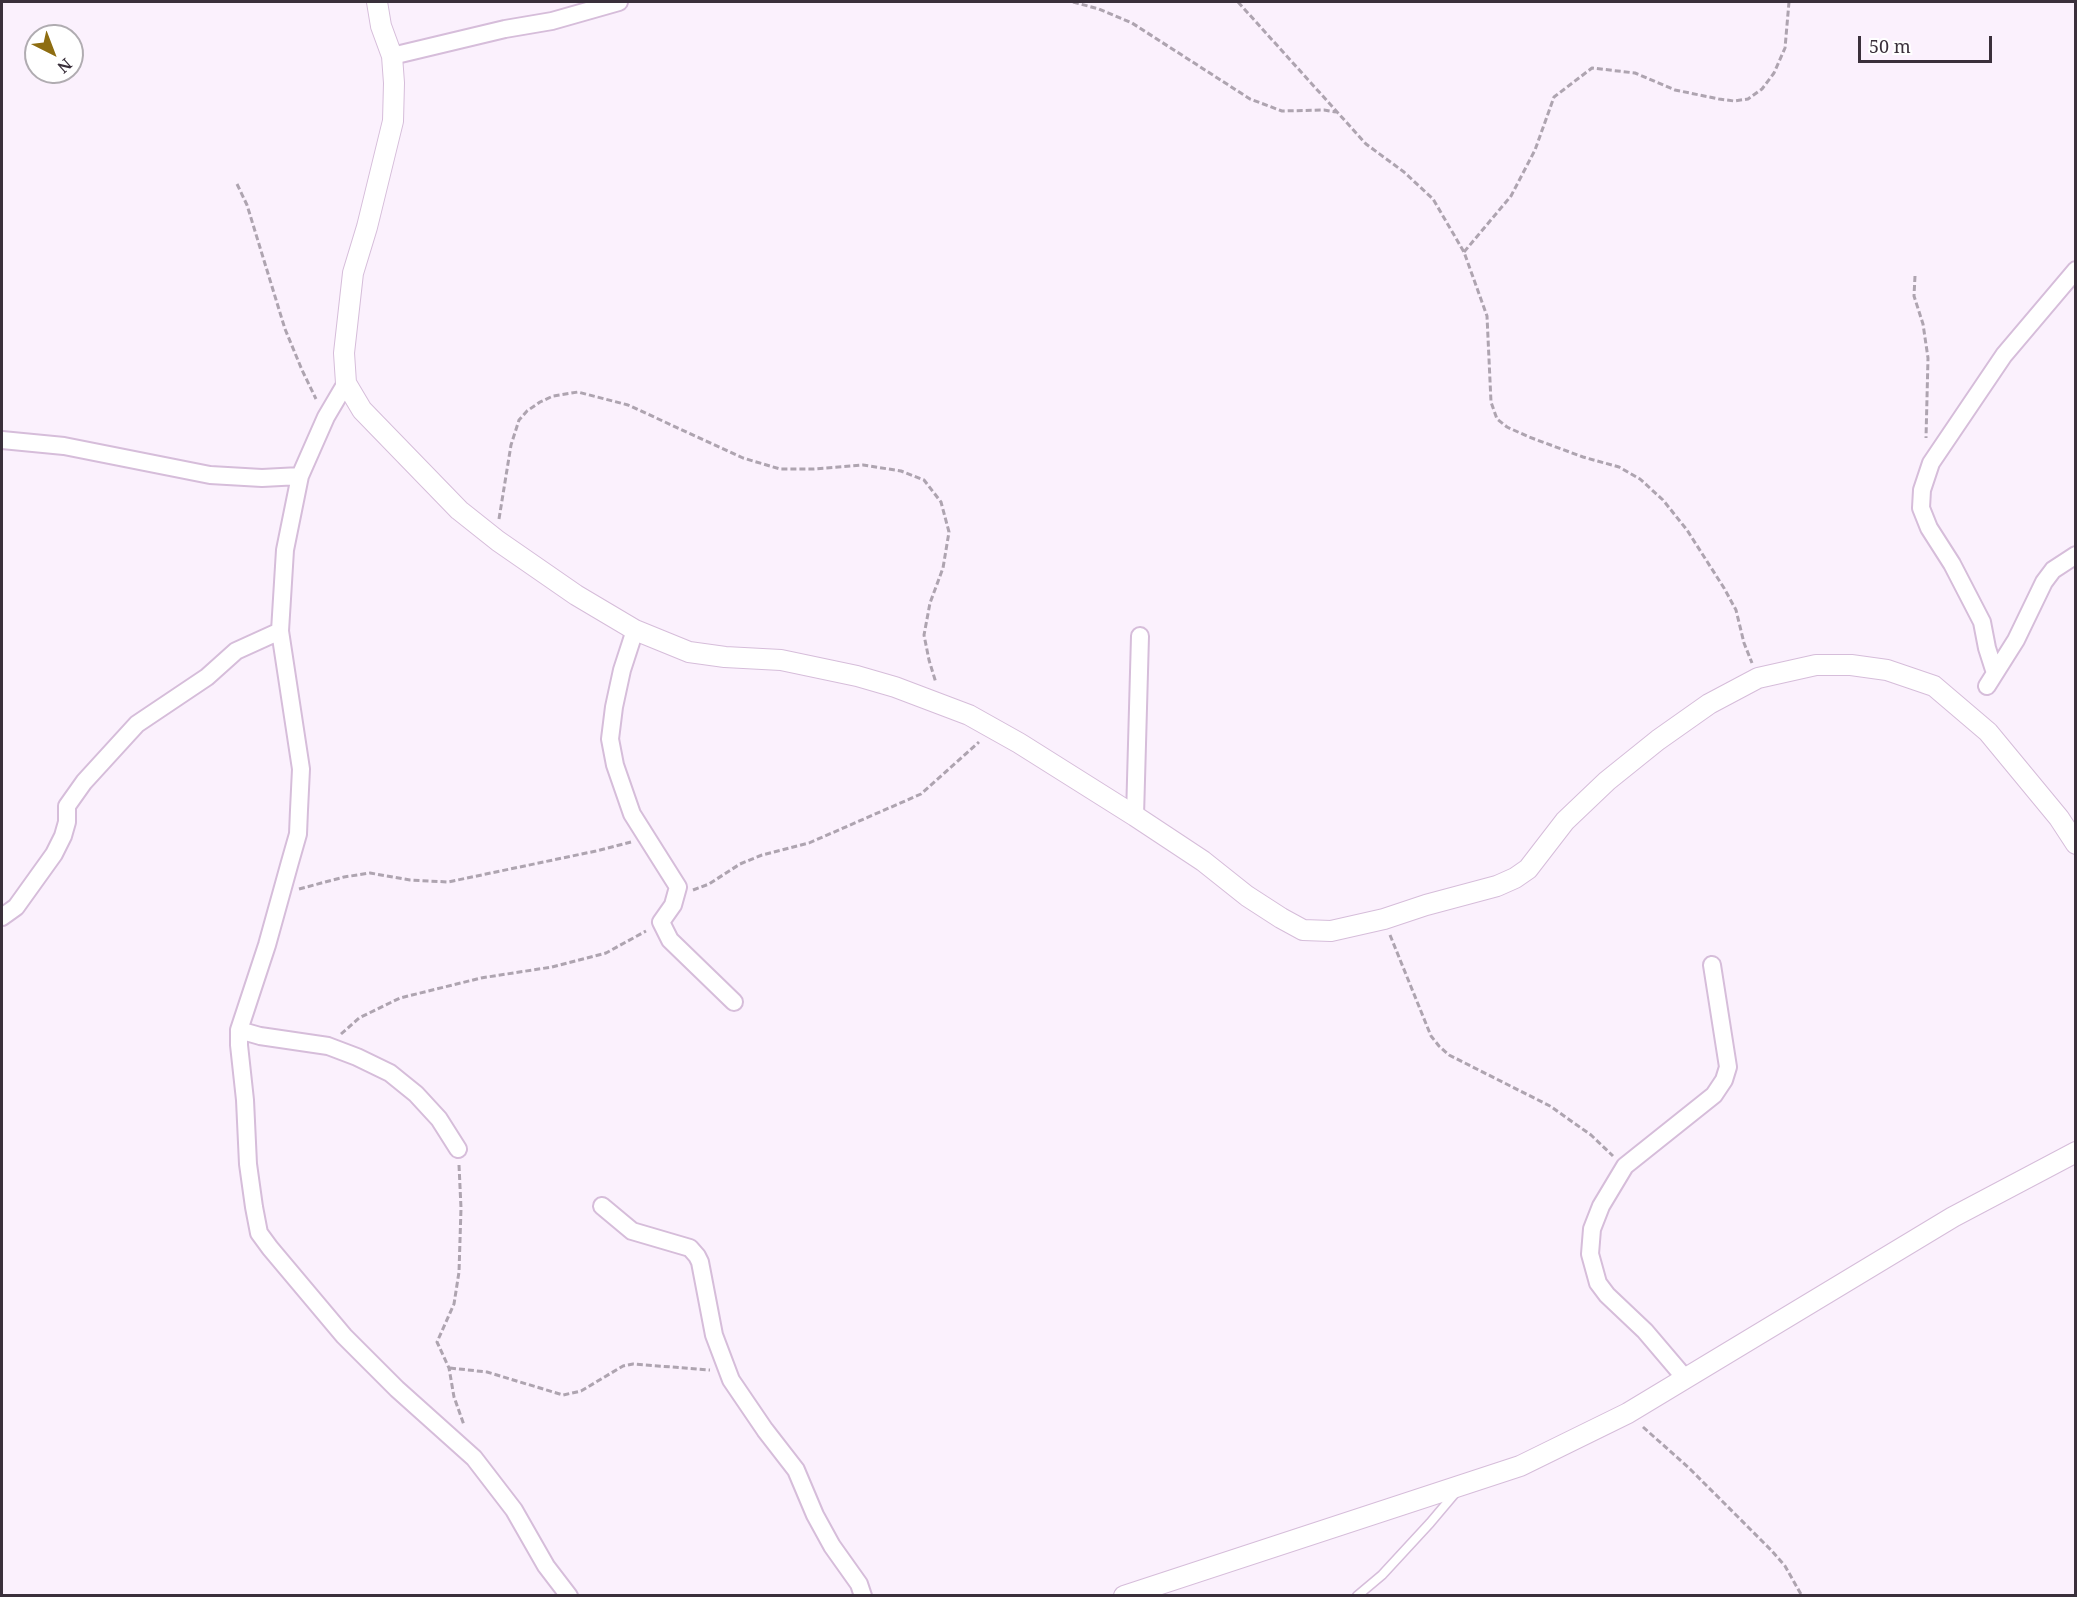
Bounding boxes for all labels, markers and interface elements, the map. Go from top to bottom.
north arrow [24,24,84,84]
scale bar [1861,24,1994,62]
text: 50 m [1869,34,1911,58]
text: N [53,53,77,78]

